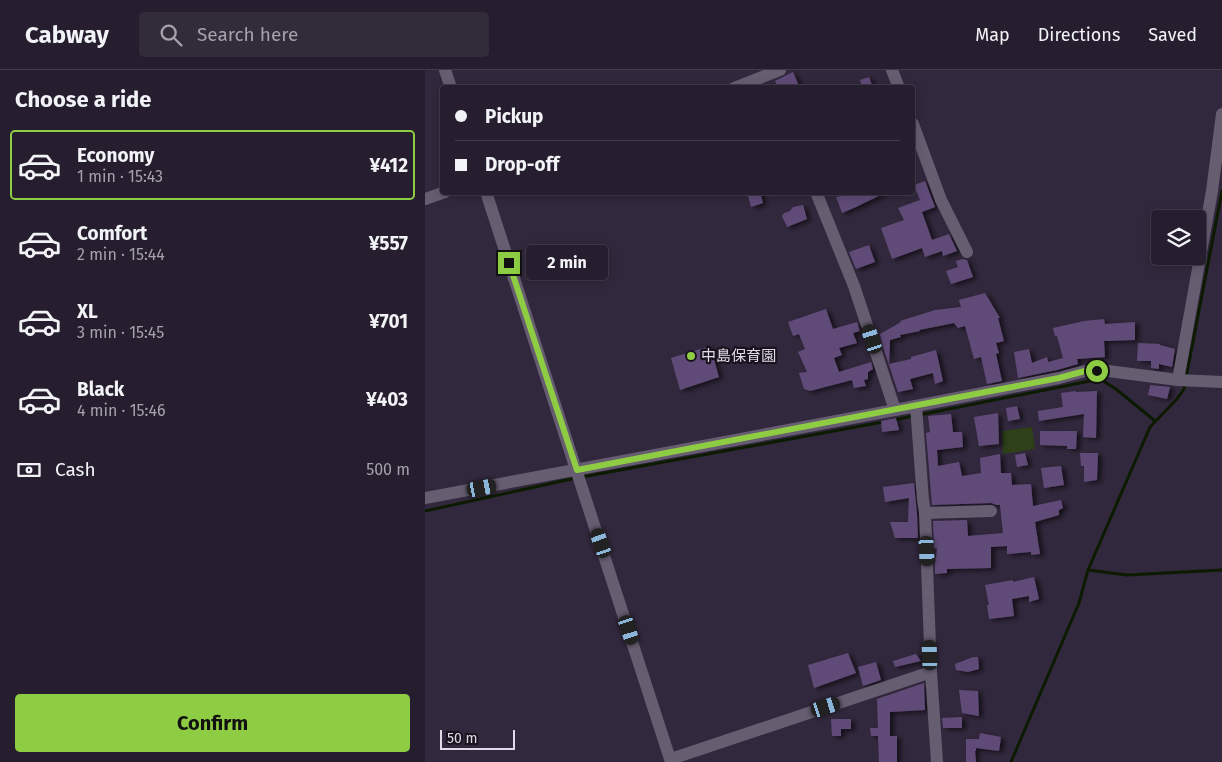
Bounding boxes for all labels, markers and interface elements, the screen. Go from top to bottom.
search box [139,12,489,57]
text: Cabway [25,21,109,49]
icon: search [157,21,185,49]
text: Search here [197,23,298,46]
text: Map [975,24,1010,46]
text: Directions [1038,24,1120,46]
text: Saved [1148,24,1197,46]
text: Choose a ride [15,86,151,113]
text: Pickup [485,105,543,128]
icon: car [17,143,62,188]
text: Economy [77,144,154,167]
text: Drop-off [485,153,559,176]
text: ¥412 [370,154,408,177]
text: 1 min · 15:43 [77,167,163,186]
map controls [1151,210,1206,265]
button: layers [1151,210,1206,265]
icon: car [17,221,62,266]
text: Comfort [77,222,147,245]
text: ¥557 [369,232,408,255]
text: 2 min · 15:44 [77,245,165,264]
callout: 2 min [527,246,609,280]
route end [498,252,520,274]
text: 2 min [547,253,587,272]
icon: car [17,299,62,344]
text: XL [77,300,98,323]
text: ¥701 [369,310,408,333]
car [860,322,883,356]
text: 3 min · 15:45 [77,323,164,342]
place label: 中島保育園 [701,347,776,365]
marker: 中島保育園 [685,350,697,362]
route start [1086,360,1108,382]
icon: car [17,377,62,422]
text: Black [77,378,124,401]
text: ¥403 [366,388,408,411]
text: 4 min · 15:46 [77,401,165,420]
icon: cash [15,456,43,484]
text: Cash [55,458,96,481]
text: 500 m [366,460,410,479]
car [465,478,498,498]
car [589,526,612,560]
car [918,536,935,566]
car [617,613,640,647]
car [921,640,938,670]
button: Confirm [15,694,410,752]
car [809,695,842,719]
scale bar [440,727,515,750]
text: 50 m [447,730,478,747]

